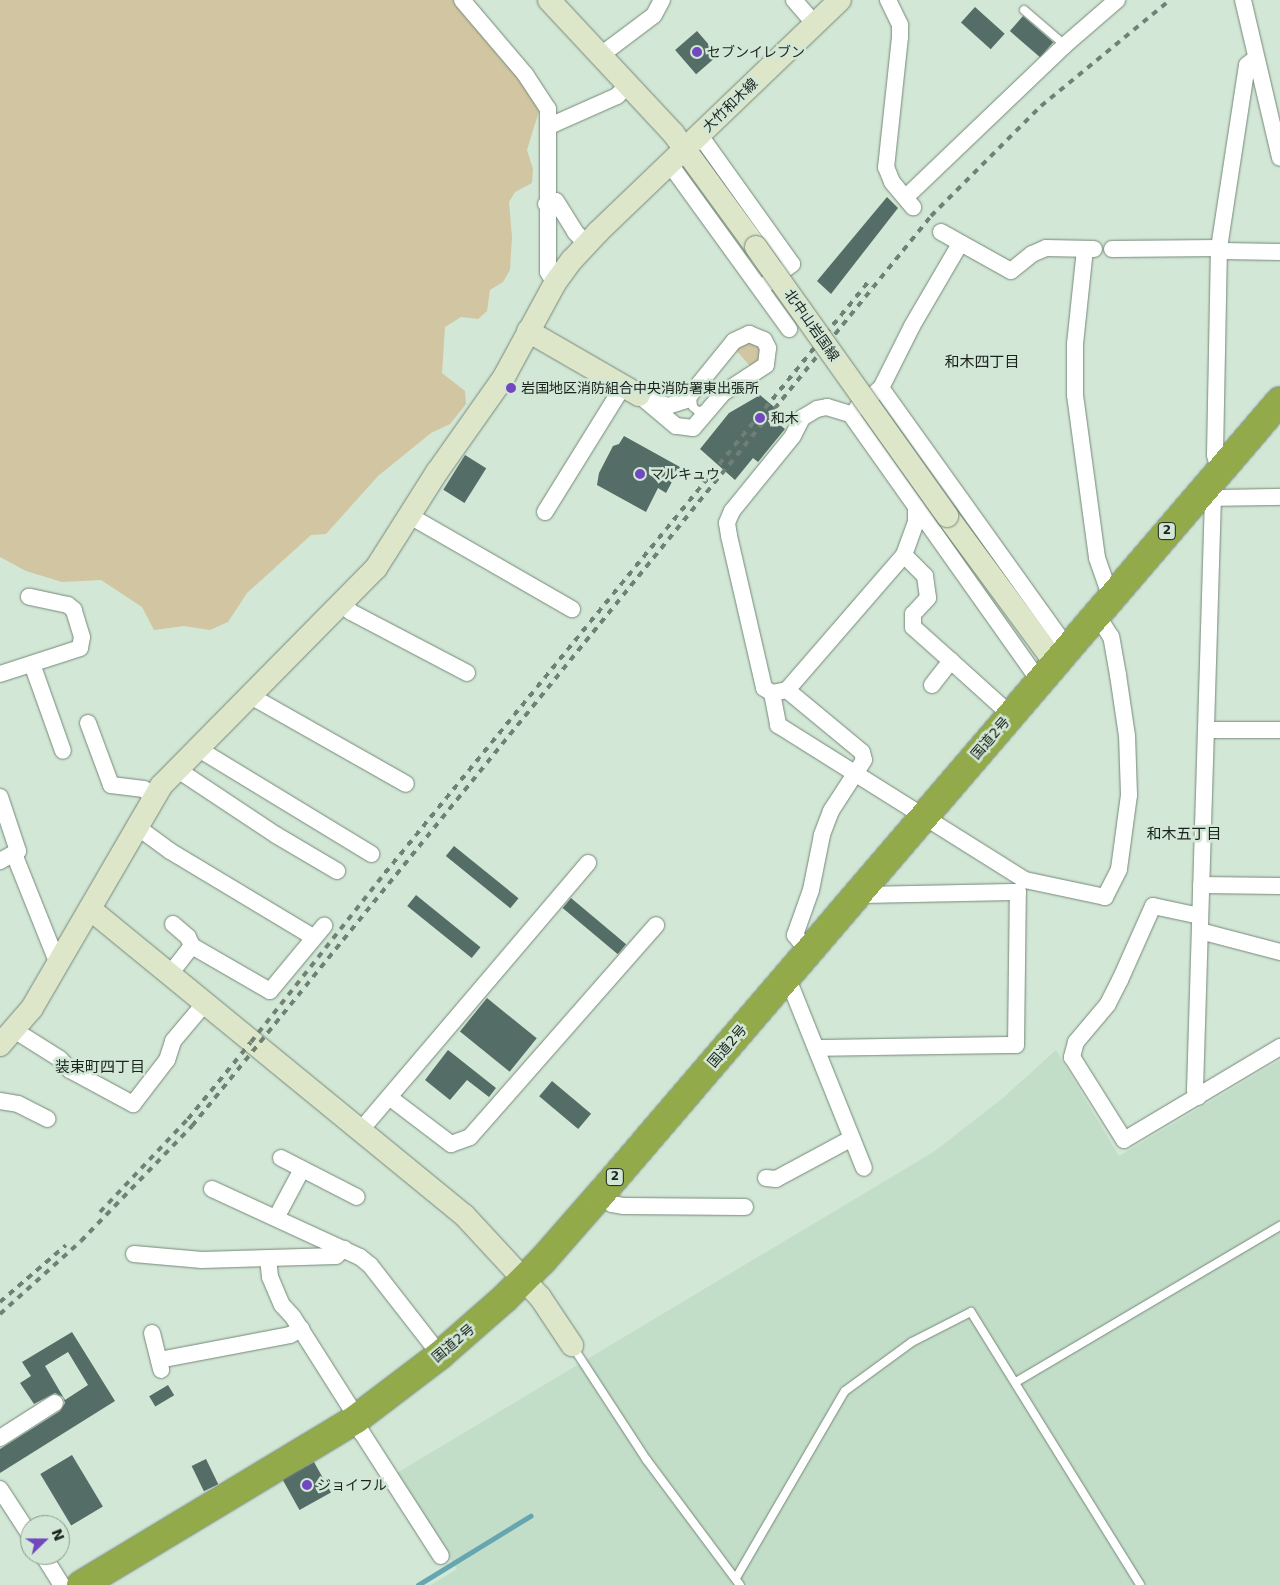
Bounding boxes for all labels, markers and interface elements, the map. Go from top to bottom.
place label: セブンイレブン [707,44,805,60]
marker: セブンイレブン [691,46,703,58]
street label: 大竹和木線 [699,75,761,135]
street label: 北中山岩国線 [781,286,843,364]
district label: 和木四丁目 [945,354,1019,372]
place label: 岩国地区消防組合中央消防署東出張所 [521,380,759,396]
marker: 岩国地区消防組合中央消防署東出張所 [505,382,517,394]
place label: 和木 [771,410,799,426]
marker: 和木 [753,411,767,425]
place label: マルキュウ [650,466,720,482]
marker: マルキュウ [634,468,646,480]
road number: 2 [1157,522,1177,540]
street label: 国道2号 [967,713,1013,763]
district label: 和木五丁目 [1147,826,1221,844]
street label: 国道2号 [704,1021,750,1071]
district label: 装束町四丁目 [55,1059,145,1077]
road number: 2 [605,1168,625,1186]
street label: 国道2号 [428,1320,478,1366]
place label: ジョイフル [317,1477,387,1493]
marker: ジョイフル [301,1479,313,1491]
north arrow [20,1515,70,1565]
text: N [48,1526,68,1543]

